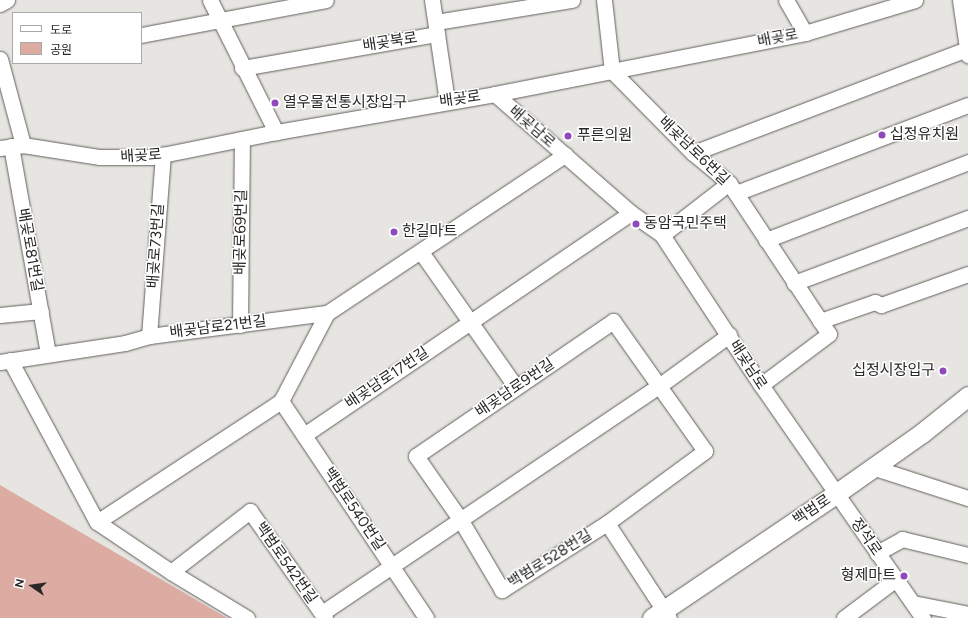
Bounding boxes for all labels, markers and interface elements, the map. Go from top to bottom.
legend [12,12,142,64]
text: 도로 [50,23,72,37]
street label: 배곶로 [756,25,800,51]
street label: 배곶북로 [361,29,419,55]
text: 공원 [50,43,72,57]
street label: 배곶로 [438,87,482,111]
place label: 열우물전통시장입구 [283,94,407,112]
marker: 열우물전통시장입구 [270,98,280,108]
street label: 배곶남로 [505,102,559,152]
street label: 배곶남로6번길 [655,113,733,189]
place label: 십정유치원 [890,126,959,144]
place label: 푸른의원 [577,127,632,145]
marker: 푸른의원 [562,130,574,142]
marker: 십정유치원 [877,130,887,140]
street label: 배곶로 [120,146,162,166]
street label: 배곶로69번길 [231,189,251,275]
street label: 배곶로73번길 [144,203,168,289]
street label: 배곶로81번길 [14,207,46,293]
place label: 동암국민주택 [644,215,727,233]
marker: 동암국민주택 [631,219,641,229]
place label: 한길마트 [402,223,457,241]
marker: 한길마트 [389,227,399,237]
street label: 배곶남로21번길 [169,312,267,342]
street label: 배곶남로 [725,337,771,393]
street label: 배곶남로17번길 [342,343,432,413]
street label: 배곶남로9번길 [472,355,558,421]
place label: 십정시장입구 [852,362,935,380]
marker: 십정시장입구 [938,366,948,376]
street label: 백범로540번길 [320,464,388,554]
street label: 백범로 [790,491,834,529]
street label: 정석로 [847,515,885,559]
street label: 백범로542번길 [251,519,321,607]
street label: 백범로528번길 [505,526,595,592]
north arrow [12,566,52,606]
place label: 형제마트 [841,567,896,585]
marker: 형제마트 [899,571,909,581]
text: N [13,578,27,589]

